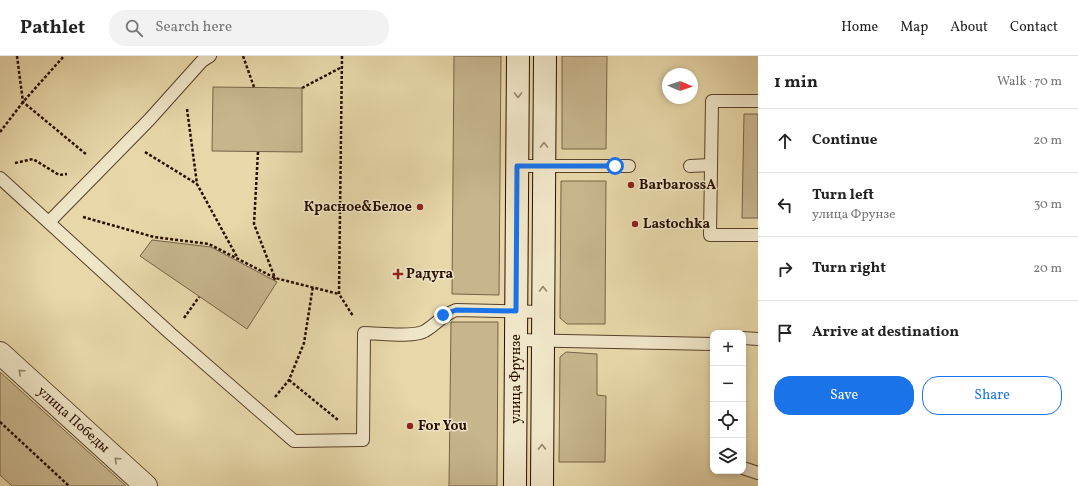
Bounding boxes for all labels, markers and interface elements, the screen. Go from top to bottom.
search box [109,10,389,46]
text: Pathlet [20,15,85,41]
icon: search [123,17,145,39]
text: Search here [155,17,232,38]
text: Home [841,18,878,37]
text: Map [900,18,928,37]
text: About [950,18,988,37]
text: Contact [1010,18,1058,37]
north arrow [662,68,698,104]
text: 1 min [774,71,818,94]
text: Walk · 70 m [997,73,1062,91]
one-way arrow [513,92,522,98]
icon: ahead [774,130,796,152]
text: Continue [812,130,877,151]
text: 20 m [1033,132,1062,150]
one-way arrow [540,142,548,148]
route start [606,157,624,175]
place label: BarbarossA [639,176,716,195]
marker: BarbarossA [626,180,636,190]
text: Turn left [812,185,874,206]
icon: left [774,194,796,216]
text: 30 m [1034,196,1062,214]
place label: Красное&Белое [304,198,412,217]
marker: Красное&Белое [415,202,425,212]
text: улица Фрунзе [812,206,895,224]
place label: Lastochka [643,215,711,234]
marker: Lastochka [630,219,640,229]
icon: right [774,258,796,280]
text: Turn right [812,258,886,279]
text: 20 m [1033,260,1062,278]
place label: Радуга [406,265,454,284]
marker: Радуга [393,269,403,279]
one-way arrow [539,286,547,292]
route end [434,306,452,324]
icon: arrive [774,322,796,344]
text: Arrive at destination [812,322,959,343]
map controls [710,330,746,474]
button: + [710,330,746,366]
street label: улица Фрунзе [507,334,526,424]
button: − [710,366,746,402]
one-way arrow [18,370,26,377]
button: Save [774,376,914,415]
button: Share [922,376,1062,415]
street label: улица Победы [33,382,113,458]
button: locate [710,402,746,438]
place label: For You [418,417,468,436]
marker: For You [405,421,415,431]
button: layers [710,438,746,474]
one-way arrow [538,444,546,450]
one-way arrow [115,457,122,464]

